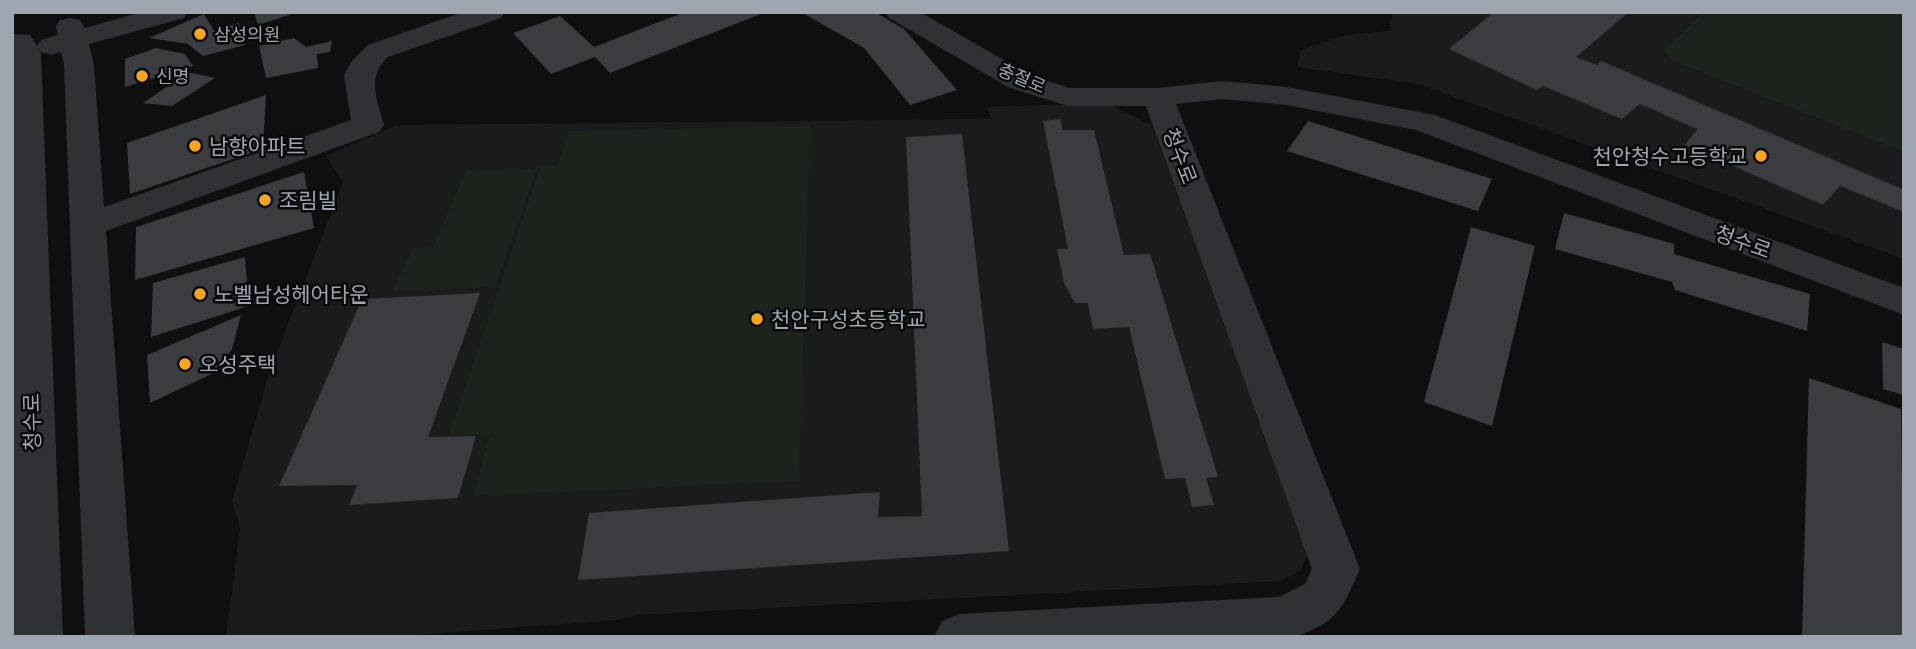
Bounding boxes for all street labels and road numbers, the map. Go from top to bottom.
street label: 충절로 [995,59,1049,97]
street label: 청수로 [1158,124,1202,188]
street label: 청수로 [1711,220,1775,264]
street label: 청수로 [19,393,45,451]

